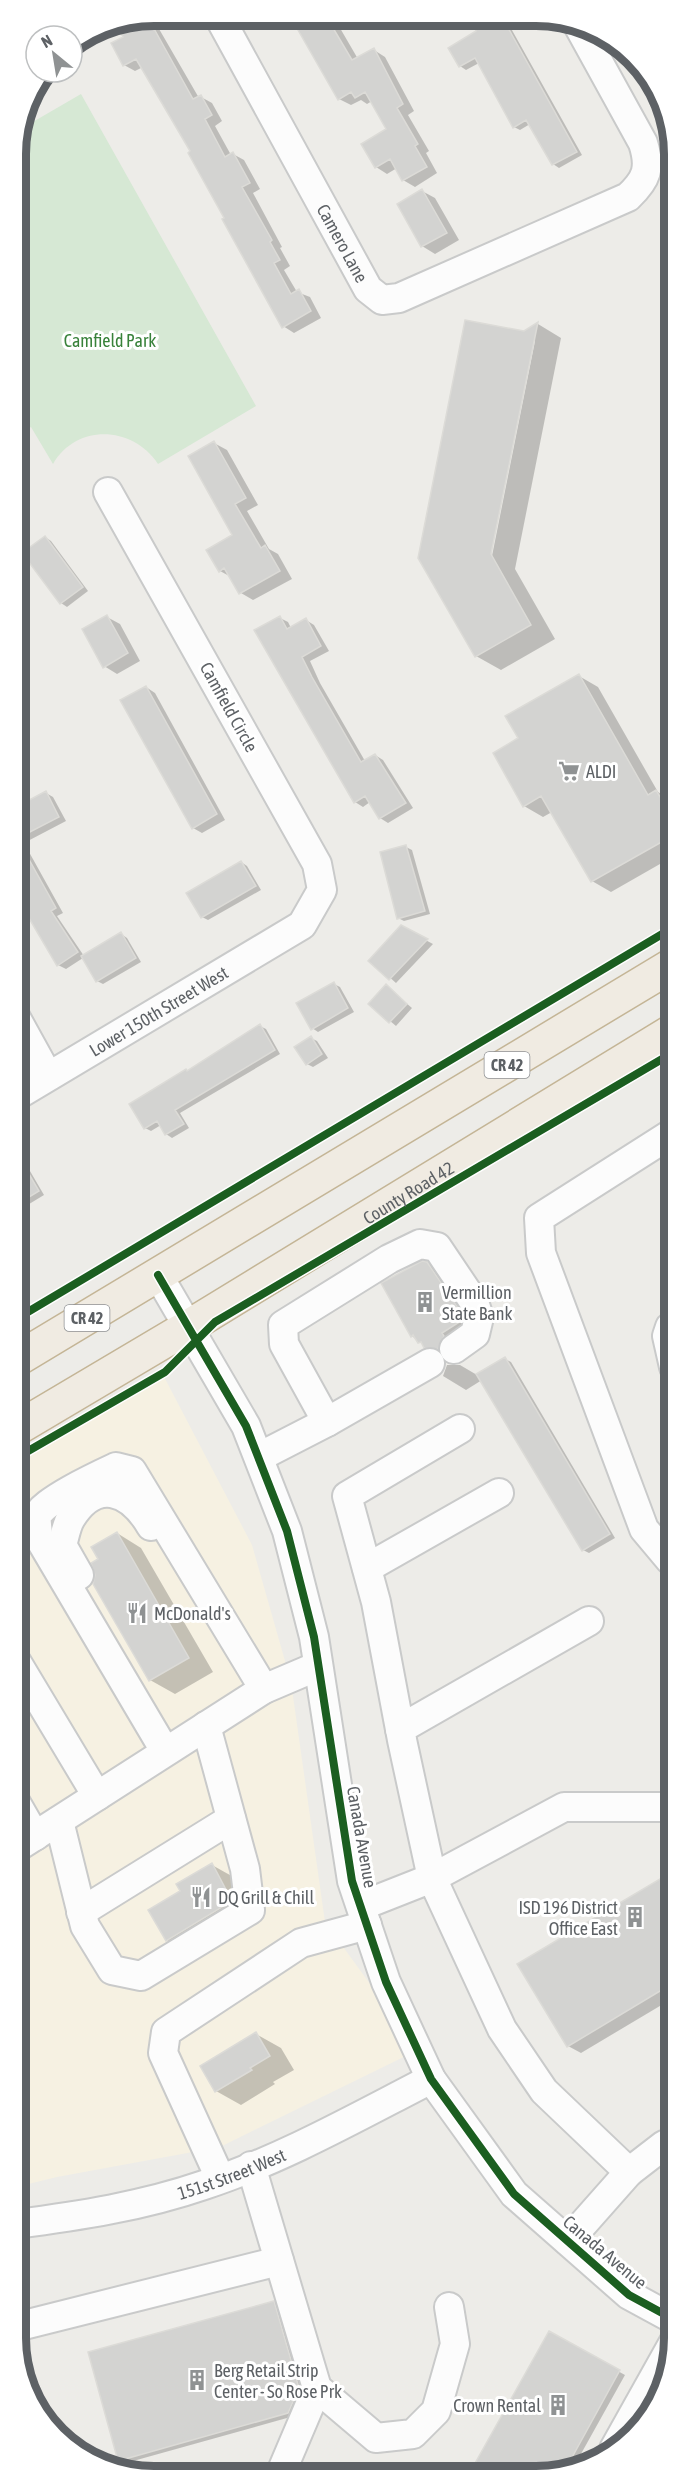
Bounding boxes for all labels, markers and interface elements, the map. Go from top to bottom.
north arrow [24,24,84,84]
text: N [38,31,55,51]
street label: Camero Lane [313,200,373,286]
park label: Camfield Park [64,330,156,351]
street label: Camfield Circle [196,658,262,756]
supermarket icon: ALDI [557,759,581,783]
place label: ALDI [586,761,616,782]
street label: Lower 150th Street West [85,961,232,1060]
road number: CR 42 [484,1052,530,1078]
street label: County Road 42 [359,1157,458,1228]
place label: Vermillion State Bank [442,1282,512,1324]
building icon: Vermillion State Bank [413,1290,437,1314]
road number: CR 42 [64,1305,110,1331]
restaurant icon: McDonald's [125,1601,149,1625]
place label: McDonald's [154,1603,231,1624]
street label: Canada Avenue [343,1785,381,1889]
restaurant icon: DQ Grill & Chill [189,1885,213,1909]
place label: DQ Grill & Chill [218,1887,315,1908]
place label: ISD 196 District Office East [518,1897,618,1939]
building icon: ISD 196 District Office East [623,1905,647,1929]
street label: 151st Street West [175,2144,289,2203]
street label: Canada Avenue [559,2211,651,2293]
place label: Berg Retail Strip Center - So Rose Prk [214,2360,342,2402]
building icon: Berg Retail Strip Center - So Rose Prk [185,2368,209,2392]
building icon: Crown Rental [546,2393,570,2417]
place label: Crown Rental [453,2395,541,2416]

